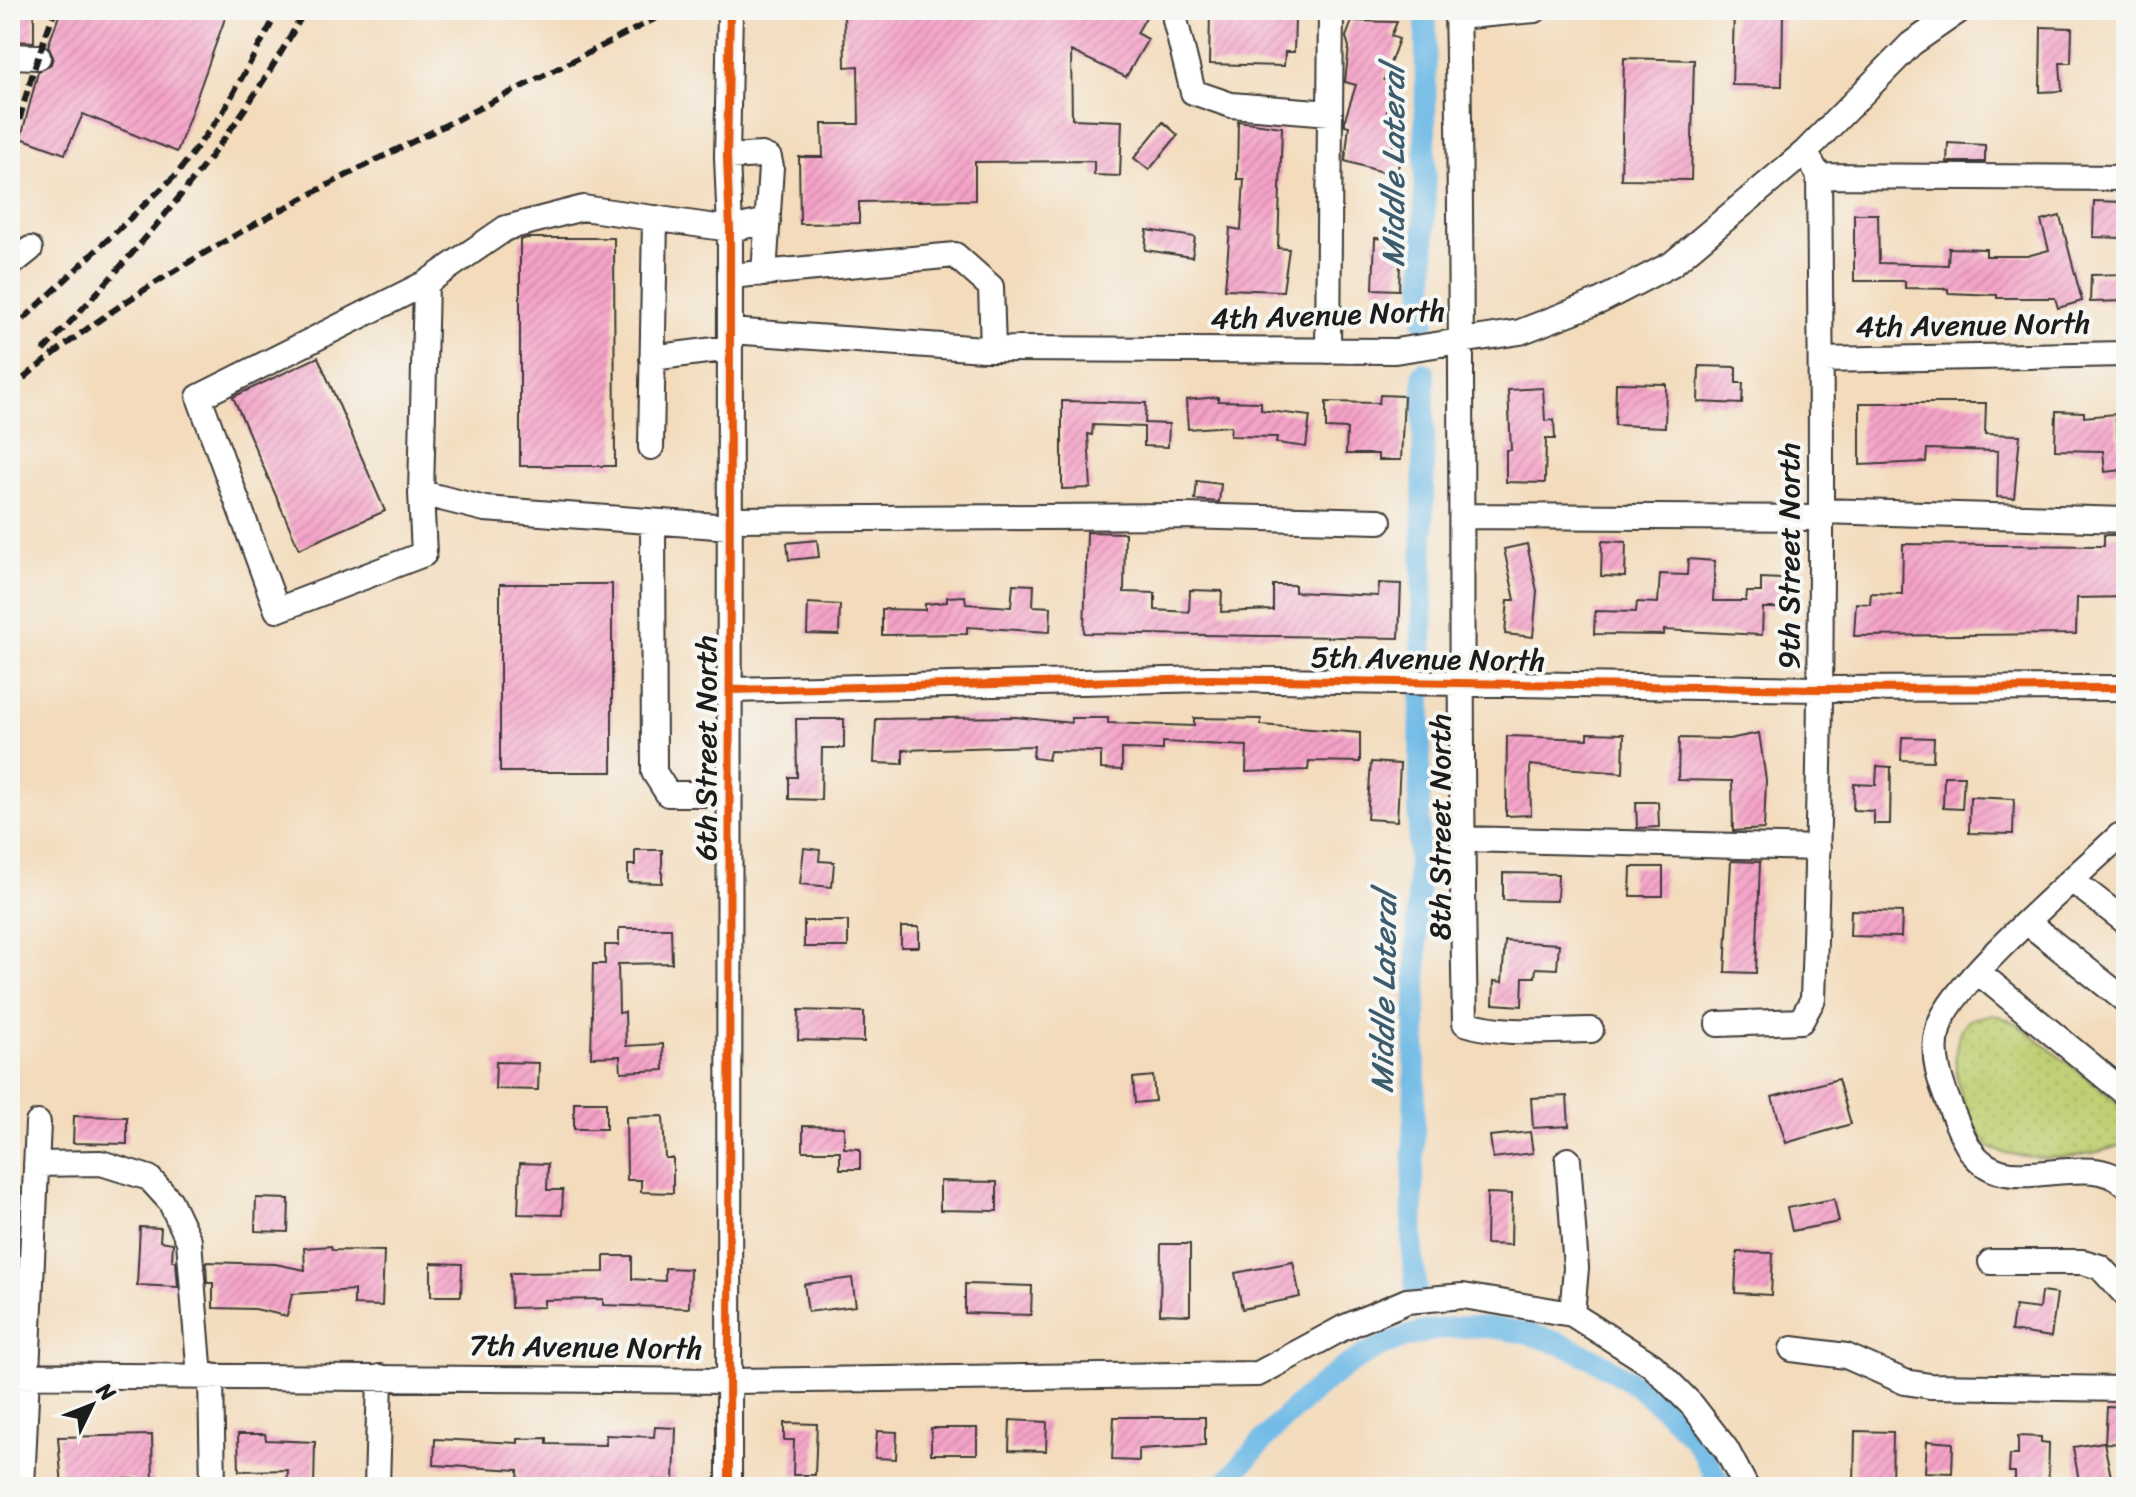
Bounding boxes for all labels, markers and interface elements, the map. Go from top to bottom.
water label: Middle Lateral [1365,58,1422,267]
street label: 4th Avenue North [1210,284,1446,346]
street label: 4th Avenue North [1855,296,2091,354]
street label: 9th Street North [1762,443,1816,669]
street label: 5th Avenue North [1310,630,1546,688]
street label: 6th Street North [679,635,733,861]
street label: 8th Street North [1413,714,1467,940]
water label: Middle Lateral [1354,884,1414,1094]
street label: 7th Avenue North [469,1318,703,1376]
north arrow [52,1365,132,1445]
text: N [86,1372,126,1411]

